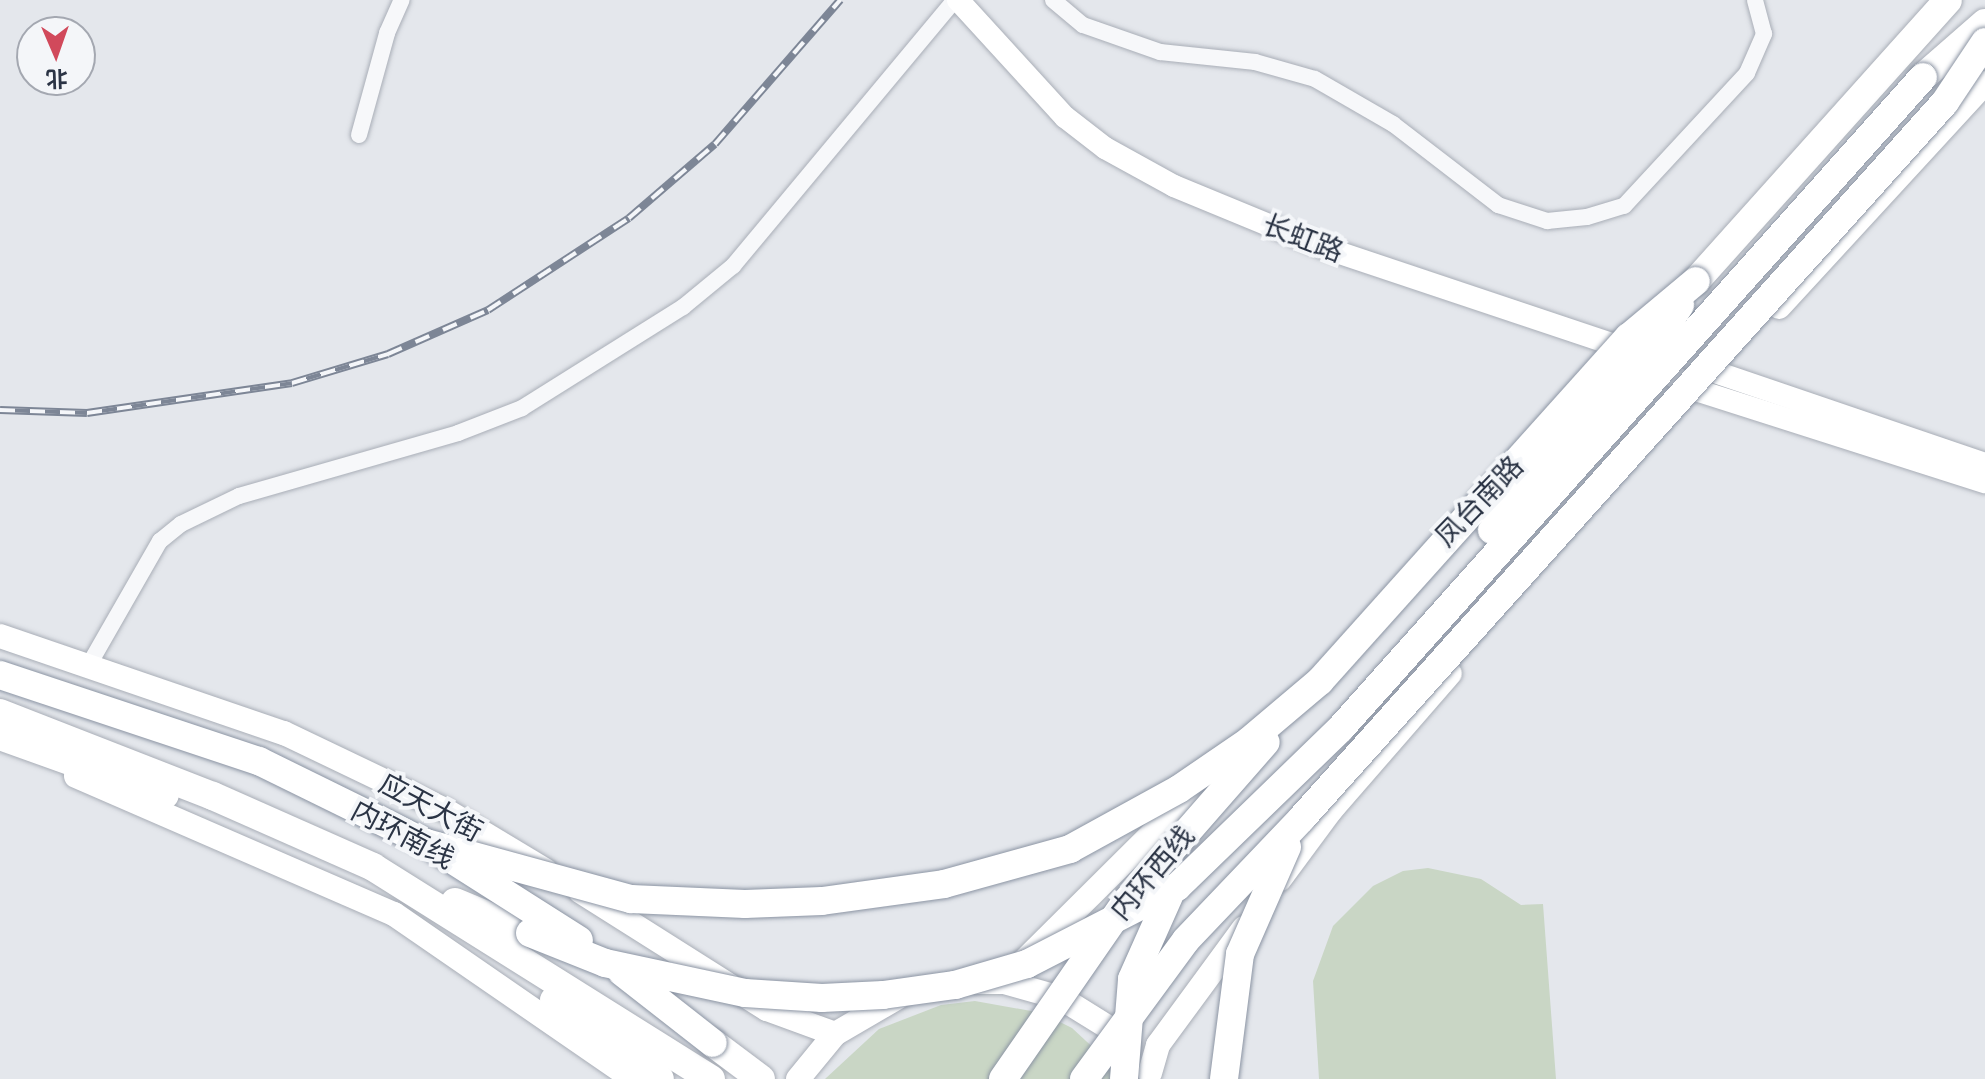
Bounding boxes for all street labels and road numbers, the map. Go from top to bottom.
street label: 长虹路 [1258,207,1348,269]
street label: 凤台南路 [1428,449,1530,553]
street label: 应天大街 [374,766,488,848]
street label: 内环南线 [346,793,460,875]
street label: 内环西线 [1103,819,1201,927]

